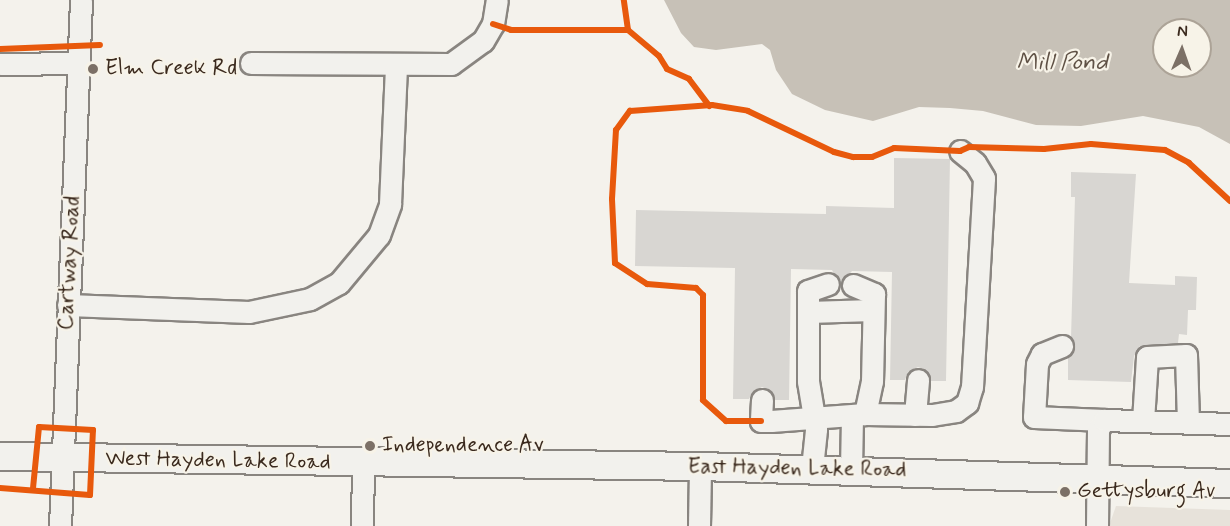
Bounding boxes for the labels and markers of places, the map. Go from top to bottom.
place label: Elm Creek Rd [105,56,235,82]
marker: Elm Creek Rd [86,62,100,76]
place label: Independence Av [382,433,543,459]
marker: Independence Av [363,439,377,453]
place label: Gettysburg Av [1077,479,1216,505]
marker: Gettysburg Av [1058,485,1072,499]

